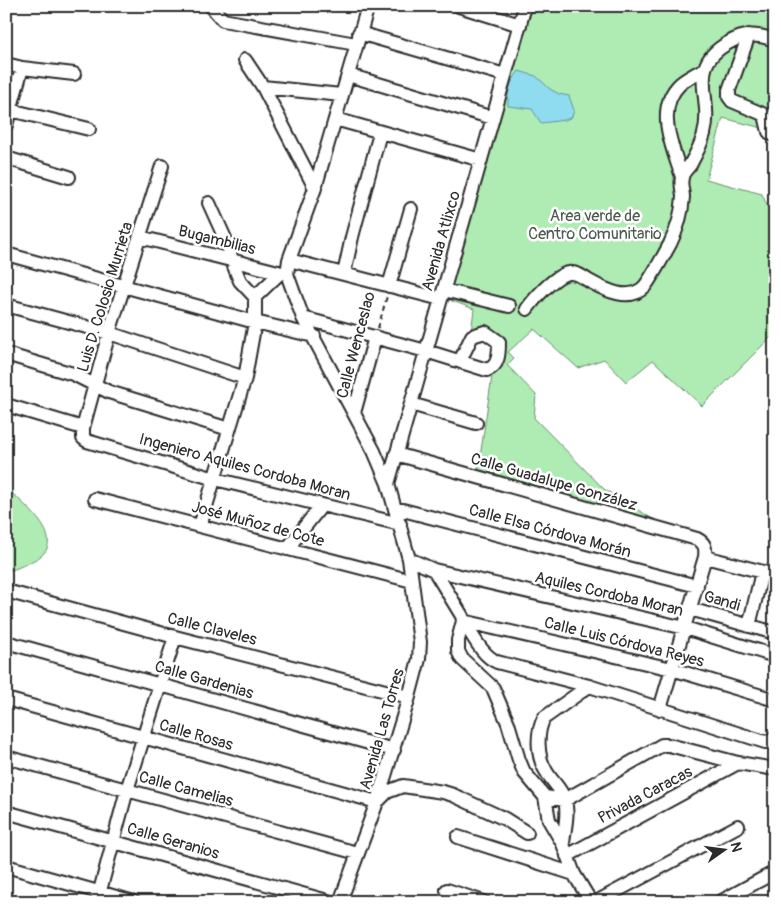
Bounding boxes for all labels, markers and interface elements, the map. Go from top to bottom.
street label: Avenida Atlixco [417,188,465,293]
park label: Area verde de Centro Comunitario [528,206,662,244]
street label: Luis D. Colosio Murrieta [73,219,137,375]
street label: Bugambilias [176,221,258,259]
street label: Calle Wenceslao [332,289,380,401]
street label: Ingeniero Aquiles Cordoba Moran [137,429,353,505]
street label: Calle Guadalupe González [468,449,640,515]
street label: José Muñoz de Cote [189,497,327,551]
street label: Calle Elsa Córdova Morán [467,500,633,562]
street label: Aquiles Cordoba Moran [533,567,685,621]
street label: Gandi [701,586,743,616]
street label: Calle Claveles [165,608,259,650]
street label: Calle Luis Córdova Reyes [542,612,706,672]
street label: Calle Gardenias [152,656,256,704]
street label: Avenida Las Torres [355,666,409,792]
street label: Calle Rosas [157,715,235,755]
street label: Privada Caracas [594,762,696,828]
street label: Calle Camelias [137,767,235,811]
street label: Calle Geranios [125,818,221,864]
north arrow [698,826,748,876]
text: N [727,840,746,854]

